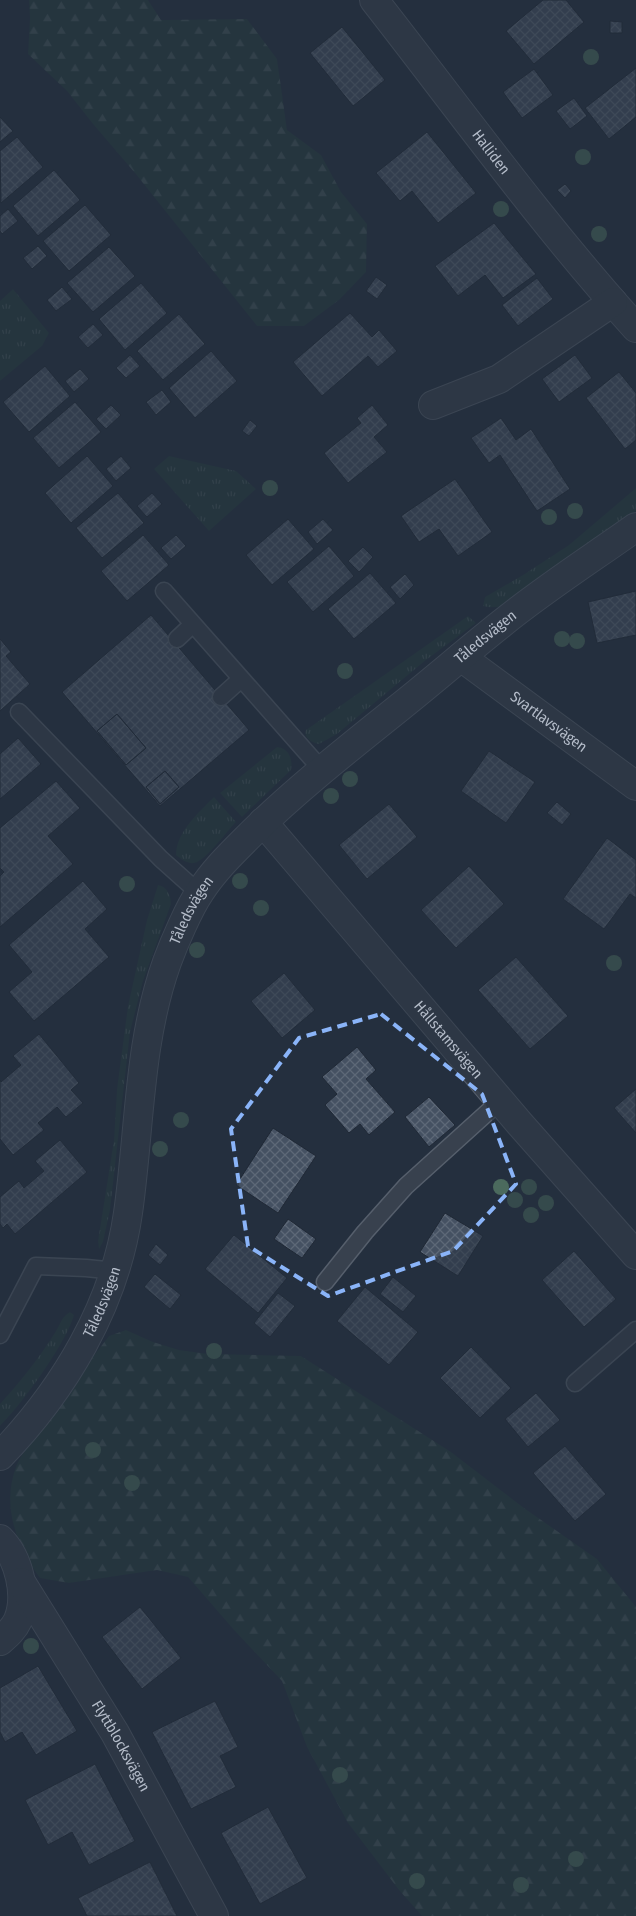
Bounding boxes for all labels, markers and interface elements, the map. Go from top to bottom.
street label: Halliden [468,126,514,178]
street label: Tåledsvägen [451,606,520,667]
street label: Svartlavsvägen [507,688,591,756]
street label: Tåledsvägen [166,873,217,947]
street label: Hållstamsvägen [410,997,486,1082]
street label: Tåledsvägen [79,1265,124,1340]
street label: Flyttblocksvägen [88,1697,154,1795]

